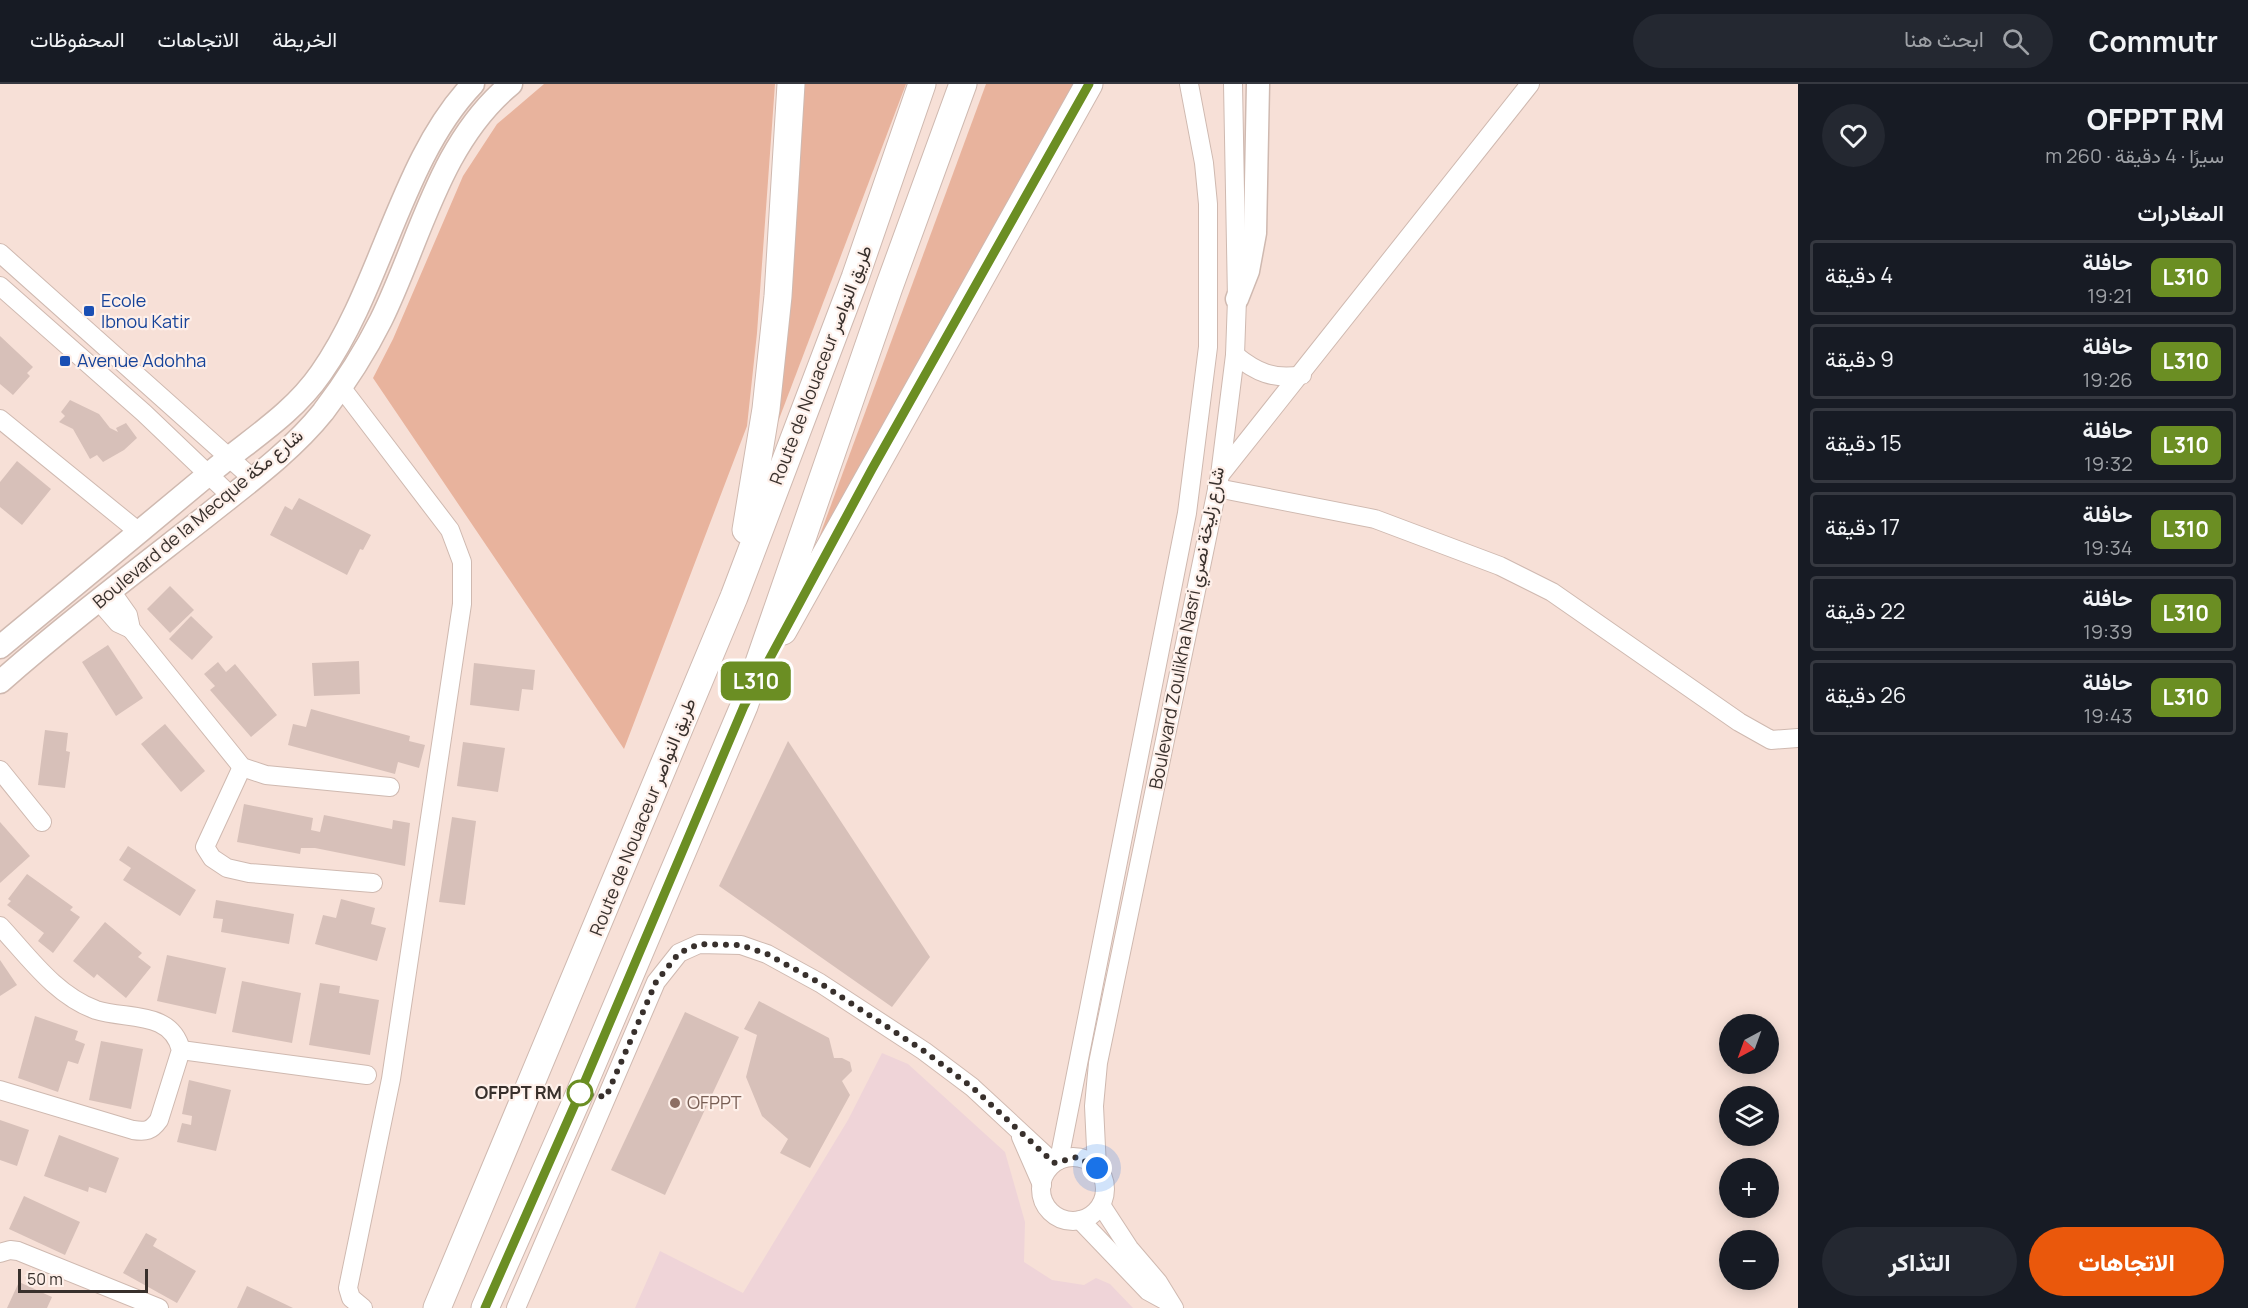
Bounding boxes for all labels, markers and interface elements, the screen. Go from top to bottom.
search box [1633,14,2053,68]
text: Commutr [2089,22,2218,60]
text: ابحث هنا [1904,24,1984,54]
text: المحفوظات [30,25,125,53]
text: الاتجاهات [158,25,239,53]
text: الخريطة [272,25,337,53]
icon: search [1999,25,2032,58]
text: OFPPT RM [2087,100,2224,138]
button: heart [1822,104,1885,167]
text: سيرًا · 4 دقيقة · 260 m [2045,142,2224,169]
text: المغادرات [2138,198,2224,228]
street label: Route de Nouaceur طريق النواصر [763,242,877,488]
text: حافلة [2083,247,2133,277]
text: 4 دقيقة [1825,260,1893,290]
text: L310 [2163,263,2209,291]
text: 19:21 [2087,282,2133,309]
place label: Ecole Ibnou Katir [101,288,191,333]
marker: Ecole Ibnou Katir [82,304,96,318]
text: حافلة [2083,331,2133,361]
text: 9 دقيقة [1825,344,1894,374]
text: L310 [2163,347,2209,375]
place label: Avenue Adohha [77,348,206,372]
marker: Avenue Adohha [58,354,72,368]
text: 19:26 [2083,366,2133,393]
text: حافلة [2083,415,2133,445]
street label: Boulevard de la Mecque شارع مكة [87,423,308,614]
text: 15 دقيقة [1825,428,1902,458]
text: L310 [2163,431,2209,459]
text: 19:32 [2084,450,2133,477]
street label: Boulevard Zoulikha Nasri شارع زليخة نصري [1143,465,1233,792]
text: حافلة [2083,499,2133,529]
text: 17 دقيقة [1825,512,1900,542]
text: L310 [2163,515,2209,543]
text: 19:34 [2084,534,2133,561]
text: حافلة [2083,583,2133,613]
text: 22 دقيقة [1825,596,1905,626]
text: L310 [2163,599,2209,627]
text: 19:39 [2083,618,2133,645]
line badge: L310 [714,662,798,700]
text: L310 [733,667,779,695]
text: حافلة [2083,667,2133,697]
text: 26 دقيقة [1825,680,1907,710]
text: L310 [2163,683,2209,711]
street label: Route de Nouaceur طريق النواصر [583,694,701,939]
text: 19:43 [2084,702,2133,729]
north arrow [1719,1014,1779,1074]
map controls [1719,1014,1779,1290]
place label: OFPPT RM [475,1080,562,1104]
marker: OFPPT RM [567,1080,593,1106]
button: layers [1719,1086,1779,1146]
place label: OFPPT [687,1090,742,1114]
marker: OFPPT [668,1096,682,1110]
your location [1082,1153,1112,1183]
button: + [1719,1158,1779,1218]
button: التذاكر [1822,1227,2017,1296]
button: الاتجاهات [2029,1227,2224,1296]
button: − [1719,1230,1779,1290]
scale bar [18,1266,148,1294]
text: 50 m [27,1268,63,1290]

